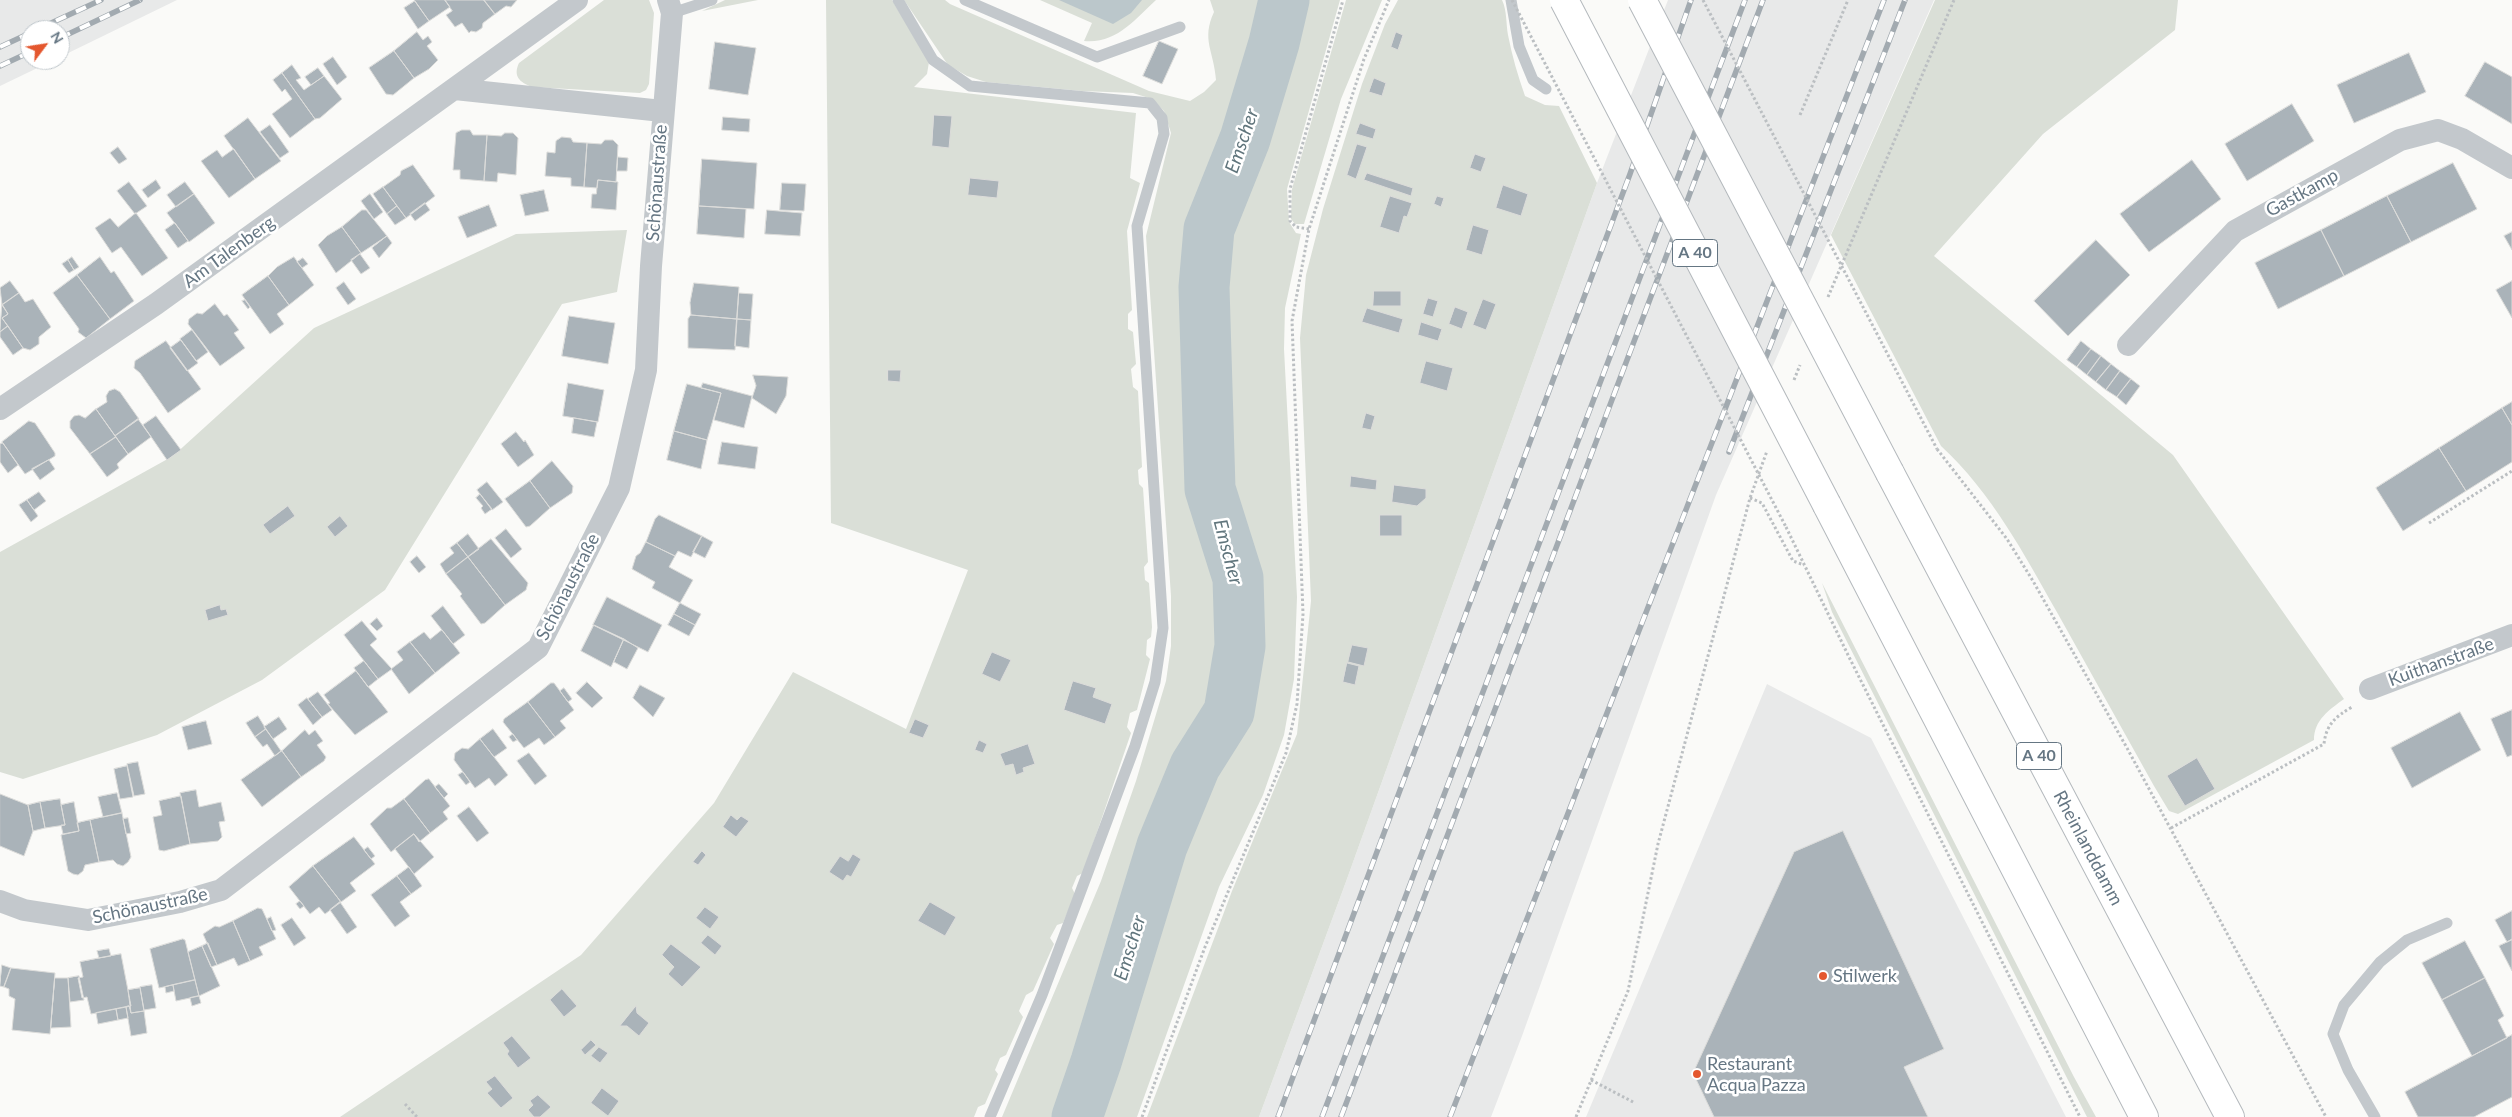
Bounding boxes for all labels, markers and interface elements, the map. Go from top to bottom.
north arrow [20,20,70,70]
text: N [47,29,67,47]
water label: Emscher [1220,106,1264,176]
street label: Schönaustraße [642,124,672,242]
street label: Gastkamp [2262,164,2342,222]
street label: Am Talenberg [179,211,279,293]
road number: A 40 [1672,240,1718,266]
water label: Emscher [1208,517,1248,587]
street label: Schönaustraße [532,530,604,644]
street label: Kuithanstraße [2385,633,2497,691]
road number: A 40 [2016,742,2062,769]
street label: Rheinlanddamm [2049,787,2127,909]
street label: Schönaustraße [90,883,210,929]
water label: Emscher [1109,913,1151,983]
place label: Stilwerk [1833,965,1897,987]
marker: Stilwerk [1817,970,1829,982]
place label: Restaurant Acqua Pazza [1707,1053,1806,1096]
marker: Restaurant Acqua Pazza [1691,1068,1703,1080]

